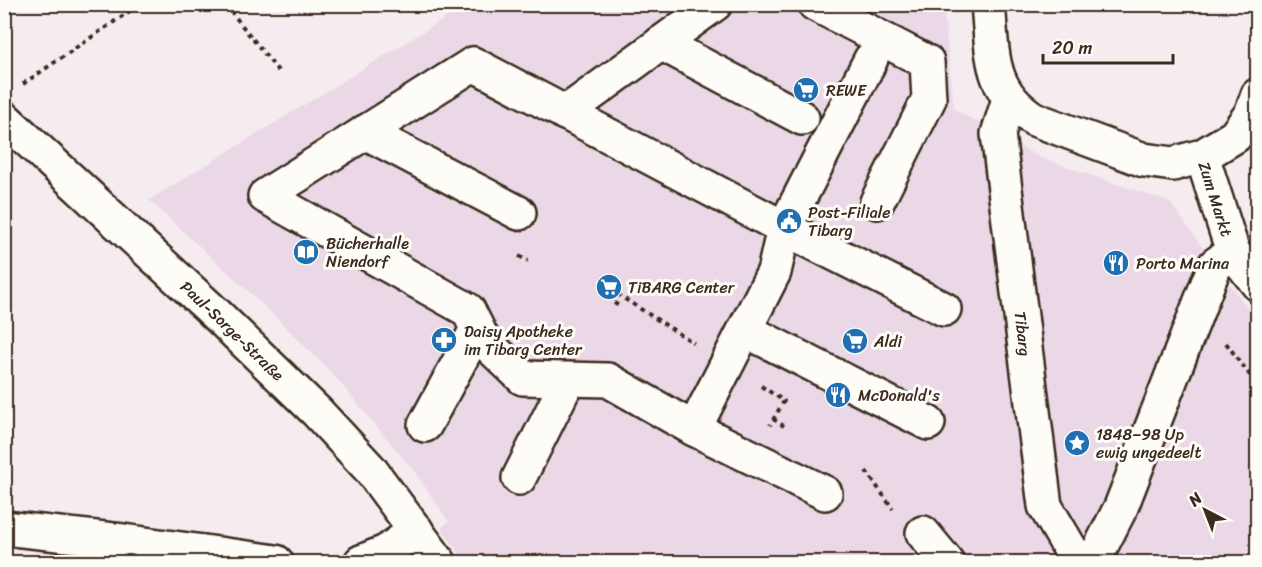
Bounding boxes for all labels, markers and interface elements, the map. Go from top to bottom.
scale bar [1043,27,1174,65]
text: 20 m [1052,32,1092,64]
supermarket icon: REWE [791,75,821,105]
place label: REWE [826,76,867,105]
street label: Zum Markt [1190,158,1241,240]
place label: Post-Filiale Tibarg [808,198,891,245]
public building icon: Post-Filiale Tibarg [774,206,804,236]
place label: Bücherhalle Niendorf [326,229,409,276]
library icon: Bücherhalle Niendorf [291,237,321,267]
restaurant icon: Porto Marina [1101,248,1131,278]
place label: Porto Marina [1136,249,1230,278]
supermarket icon: TiBARG Center [594,272,624,302]
street label: Paul-Sorge-Straße [173,273,291,388]
place label: TiBARG Center [628,273,736,302]
street label: Tibarg [1006,310,1040,358]
place label: Daisy Apotheke im Tibarg Center [464,317,583,364]
pharmacy icon: Daisy Apotheke im Tibarg Center [429,325,459,355]
supermarket icon: Aldi [840,326,870,356]
place label: Aldi [873,327,902,356]
restaurant icon: McDonald's [823,380,853,410]
place label: McDonald's [858,381,940,410]
place label: 1848–98 Up ewig ungedeelt [1096,420,1201,467]
place icon: 1848–98 Up ewig ungedeelt [1062,428,1092,458]
north arrow [1175,480,1235,540]
text: N [1181,484,1210,514]

